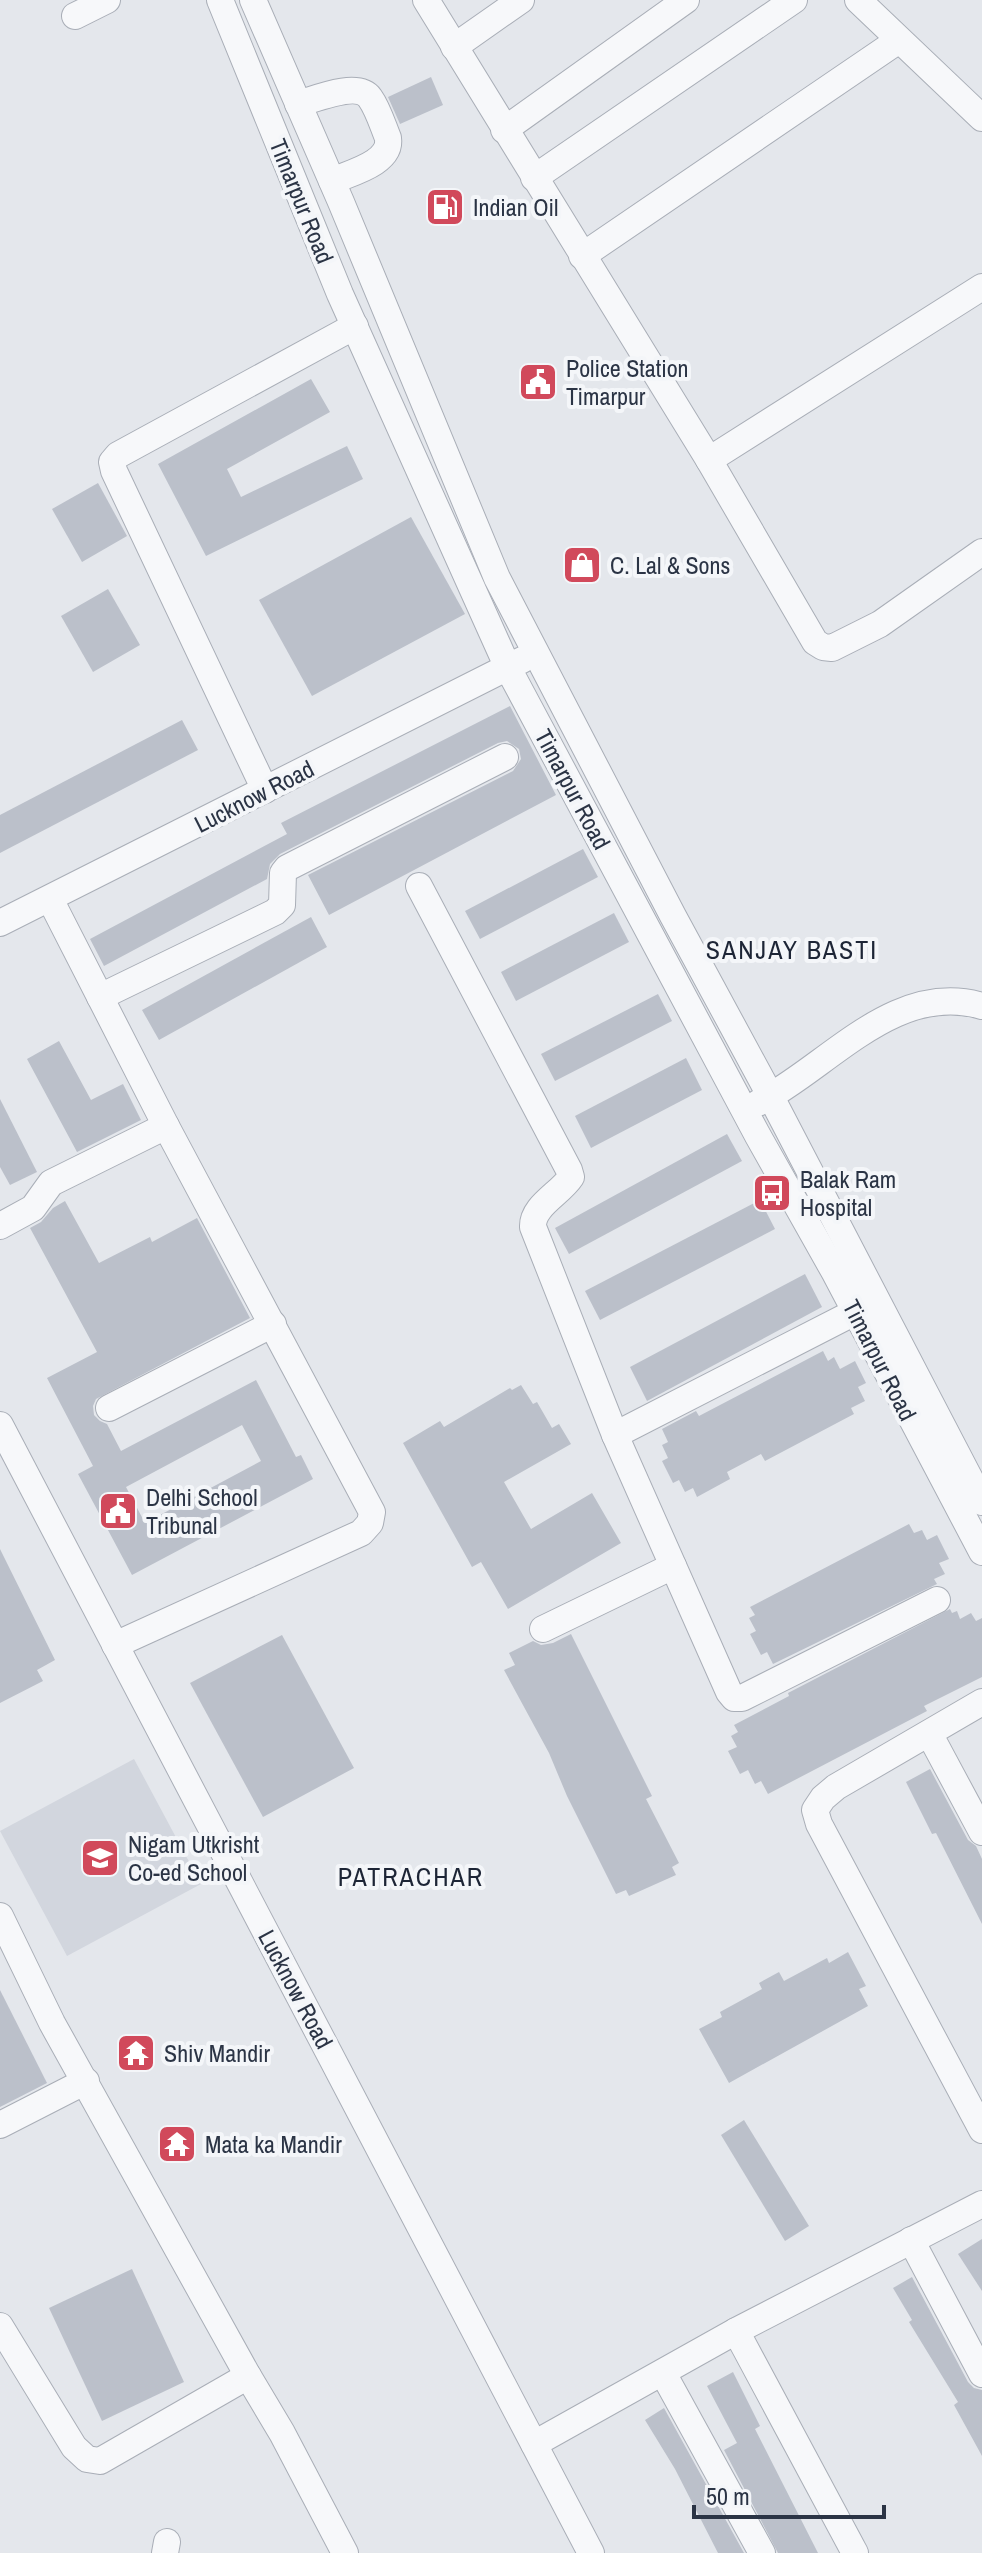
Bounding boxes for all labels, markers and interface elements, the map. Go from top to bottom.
street label: Timarpur Road [262,134,342,268]
fuel station icon: Indian Oil [424,186,466,228]
place label: Indian Oil [473,191,558,223]
place label: Police Station Timarpur [566,352,689,412]
public building icon: Police Station Timarpur [517,361,559,403]
shop icon: C. Lal & Sons [561,544,603,586]
place label: C. Lal & Sons [610,549,730,581]
street label: Timarpur Road [528,723,618,855]
street label: Lucknow Road [189,752,319,840]
district label: SANJAY BASTI [706,932,878,967]
place label: Balak Ram Hospital [800,1163,896,1223]
bus stop icon: Balak Ram Hospital [751,1172,793,1214]
street label: Timarpur Road [836,1294,924,1426]
place label: Delhi School Tribunal [146,1481,258,1541]
public building icon: Delhi School Tribunal [97,1490,139,1532]
place label: Nigam Utkrisht Co-ed School [128,1828,260,1888]
school or university icon: Nigam Utkrisht Co-ed School [79,1837,121,1879]
district label: PATRACHAR [338,1859,484,1894]
street label: Lucknow Road [251,1924,341,2054]
temple icon: Shiv Mandir [115,2032,157,2074]
place label: Shiv Mandir [164,2037,271,2069]
temple icon: Mata ka Mandir [156,2123,198,2165]
place label: Mata ka Mandir [205,2128,342,2160]
scale bar [694,2469,884,2519]
text: 50 m [706,2480,750,2512]

